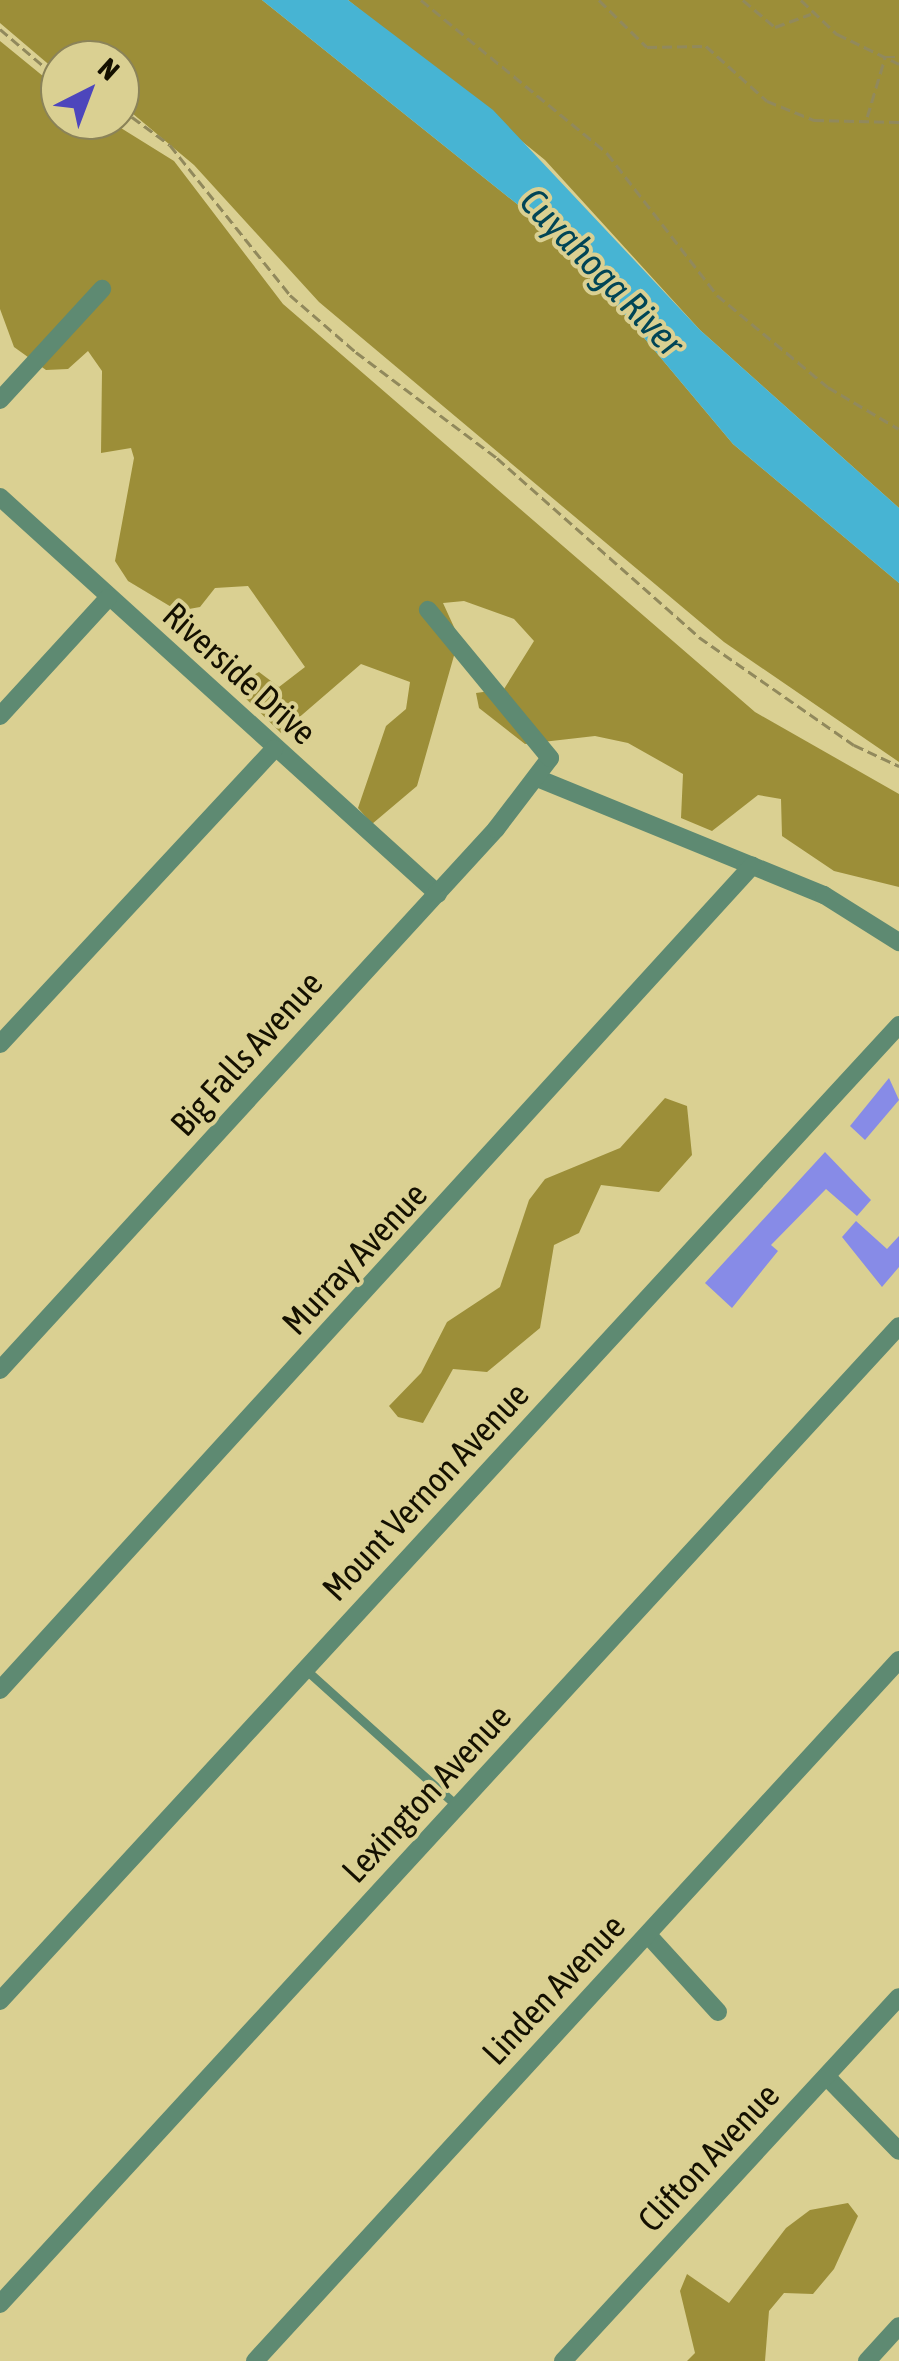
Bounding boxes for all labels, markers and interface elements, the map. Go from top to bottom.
north arrow [40,40,140,140]
text: N [92,52,126,87]
water label: Cuyahoga River [511,178,693,366]
street label: Riverside Drive [155,593,325,753]
street label: Big Falls Avenue [161,962,331,1144]
street label: Murray Avenue [273,1173,435,1343]
street label: Mount Vernon Avenue [313,1373,537,1609]
street label: Lexington Avenue [333,1695,519,1891]
street label: Linden Avenue [473,1905,633,2073]
street label: Clifton Avenue [629,2074,787,2240]

